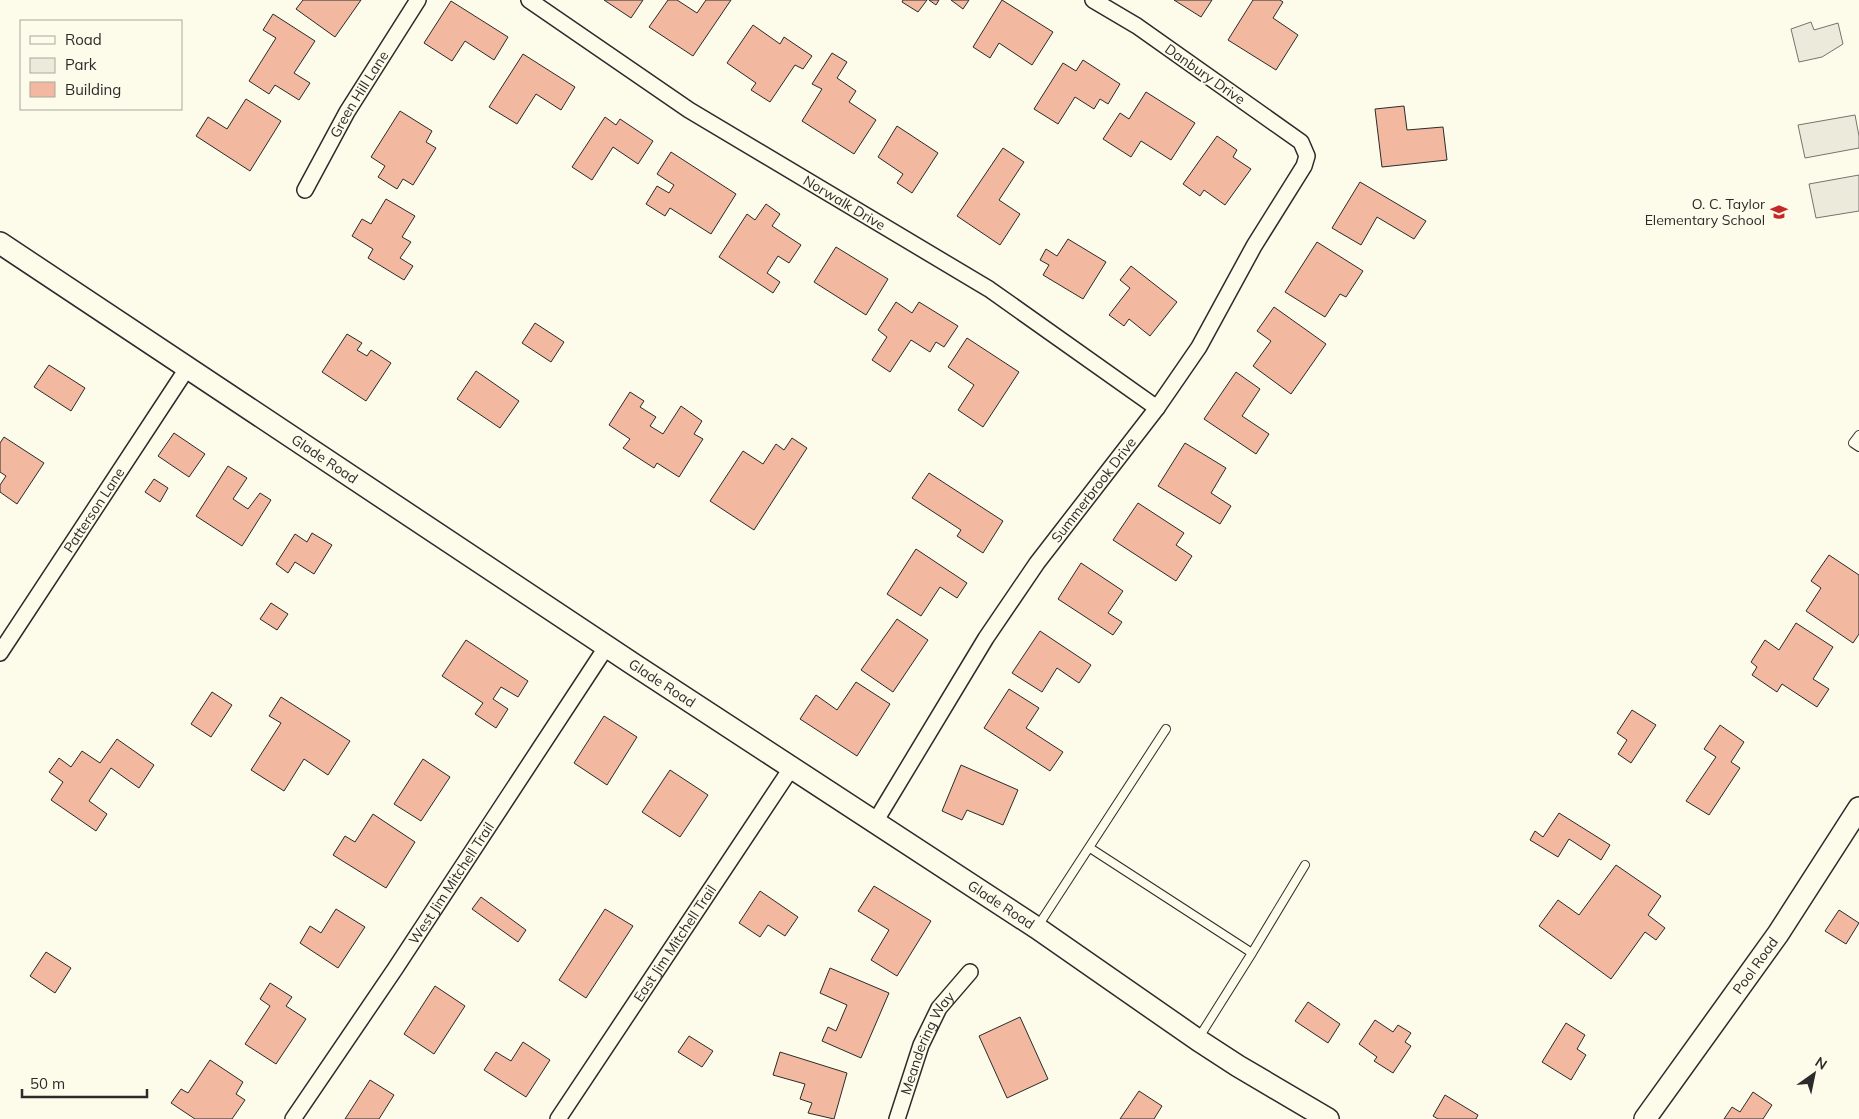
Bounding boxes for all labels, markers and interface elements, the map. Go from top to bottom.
legend [20,20,182,110]
text: Road [65,30,102,49]
street label: Danbury Drive [1161,40,1249,108]
street label: Green Hill Lane [326,47,392,141]
text: Park [65,55,97,74]
text: Building [65,80,121,99]
street label: Norwalk Drive [800,171,889,234]
place label: O. C. Taylor Elementary School [1645,195,1766,229]
school or university icon: O. C. Taylor Elementary School [1769,202,1789,222]
street label: Glade Road [288,430,361,488]
street label: Summerbrook Drive [1047,434,1140,546]
street label: Patterson Lane [59,464,128,556]
street label: Glade Road [625,655,699,711]
street label: West Jim Mitchell Trail [405,819,498,948]
street label: Glade Road [964,876,1038,933]
street label: East Jim Mitchell Trail [629,881,720,1005]
street label: Pool Road [1729,933,1782,998]
street label: Meandering Way [897,987,958,1097]
north arrow [1789,1049,1839,1099]
text: N [1812,1053,1830,1074]
scale bar [22,1066,148,1098]
text: 50 m [30,1074,65,1093]

